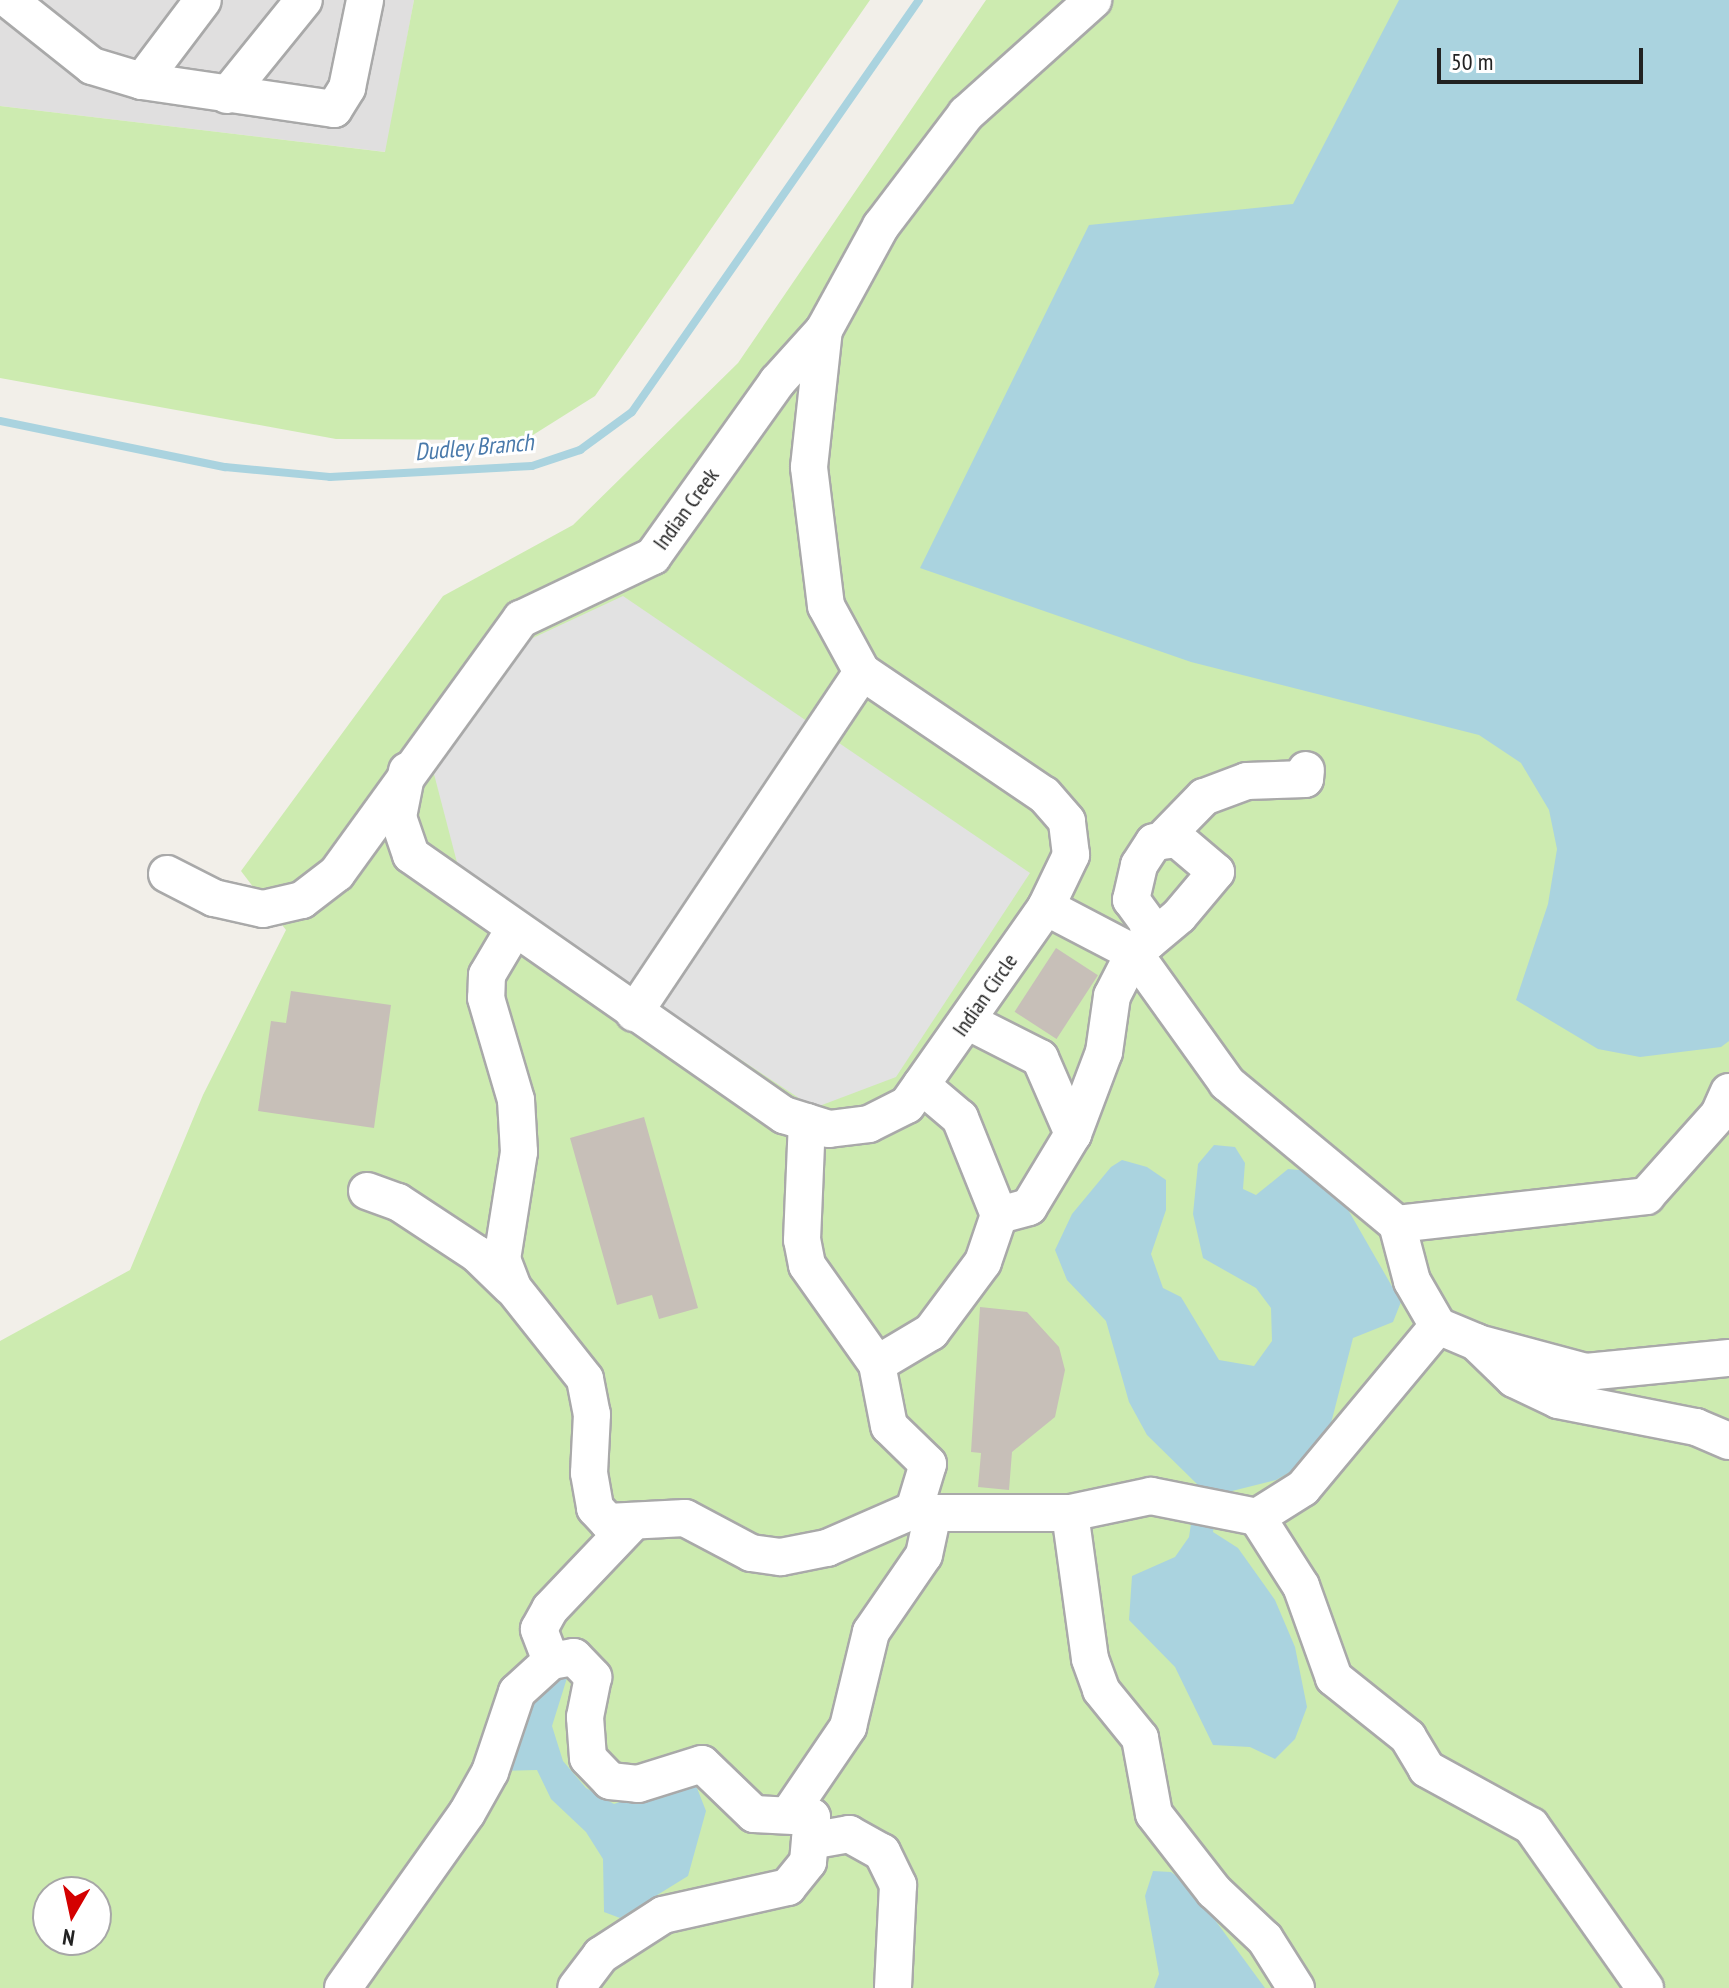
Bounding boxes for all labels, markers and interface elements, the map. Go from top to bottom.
scale bar [1441,32,1647,82]
text: 50 m [1451,46,1493,77]
water label: Dudley Branch [413,427,535,467]
street label: Indian Creek [648,463,724,555]
street label: Indian Circle [947,948,1023,1042]
north arrow [32,1876,112,1956]
text: N [61,1923,77,1952]

